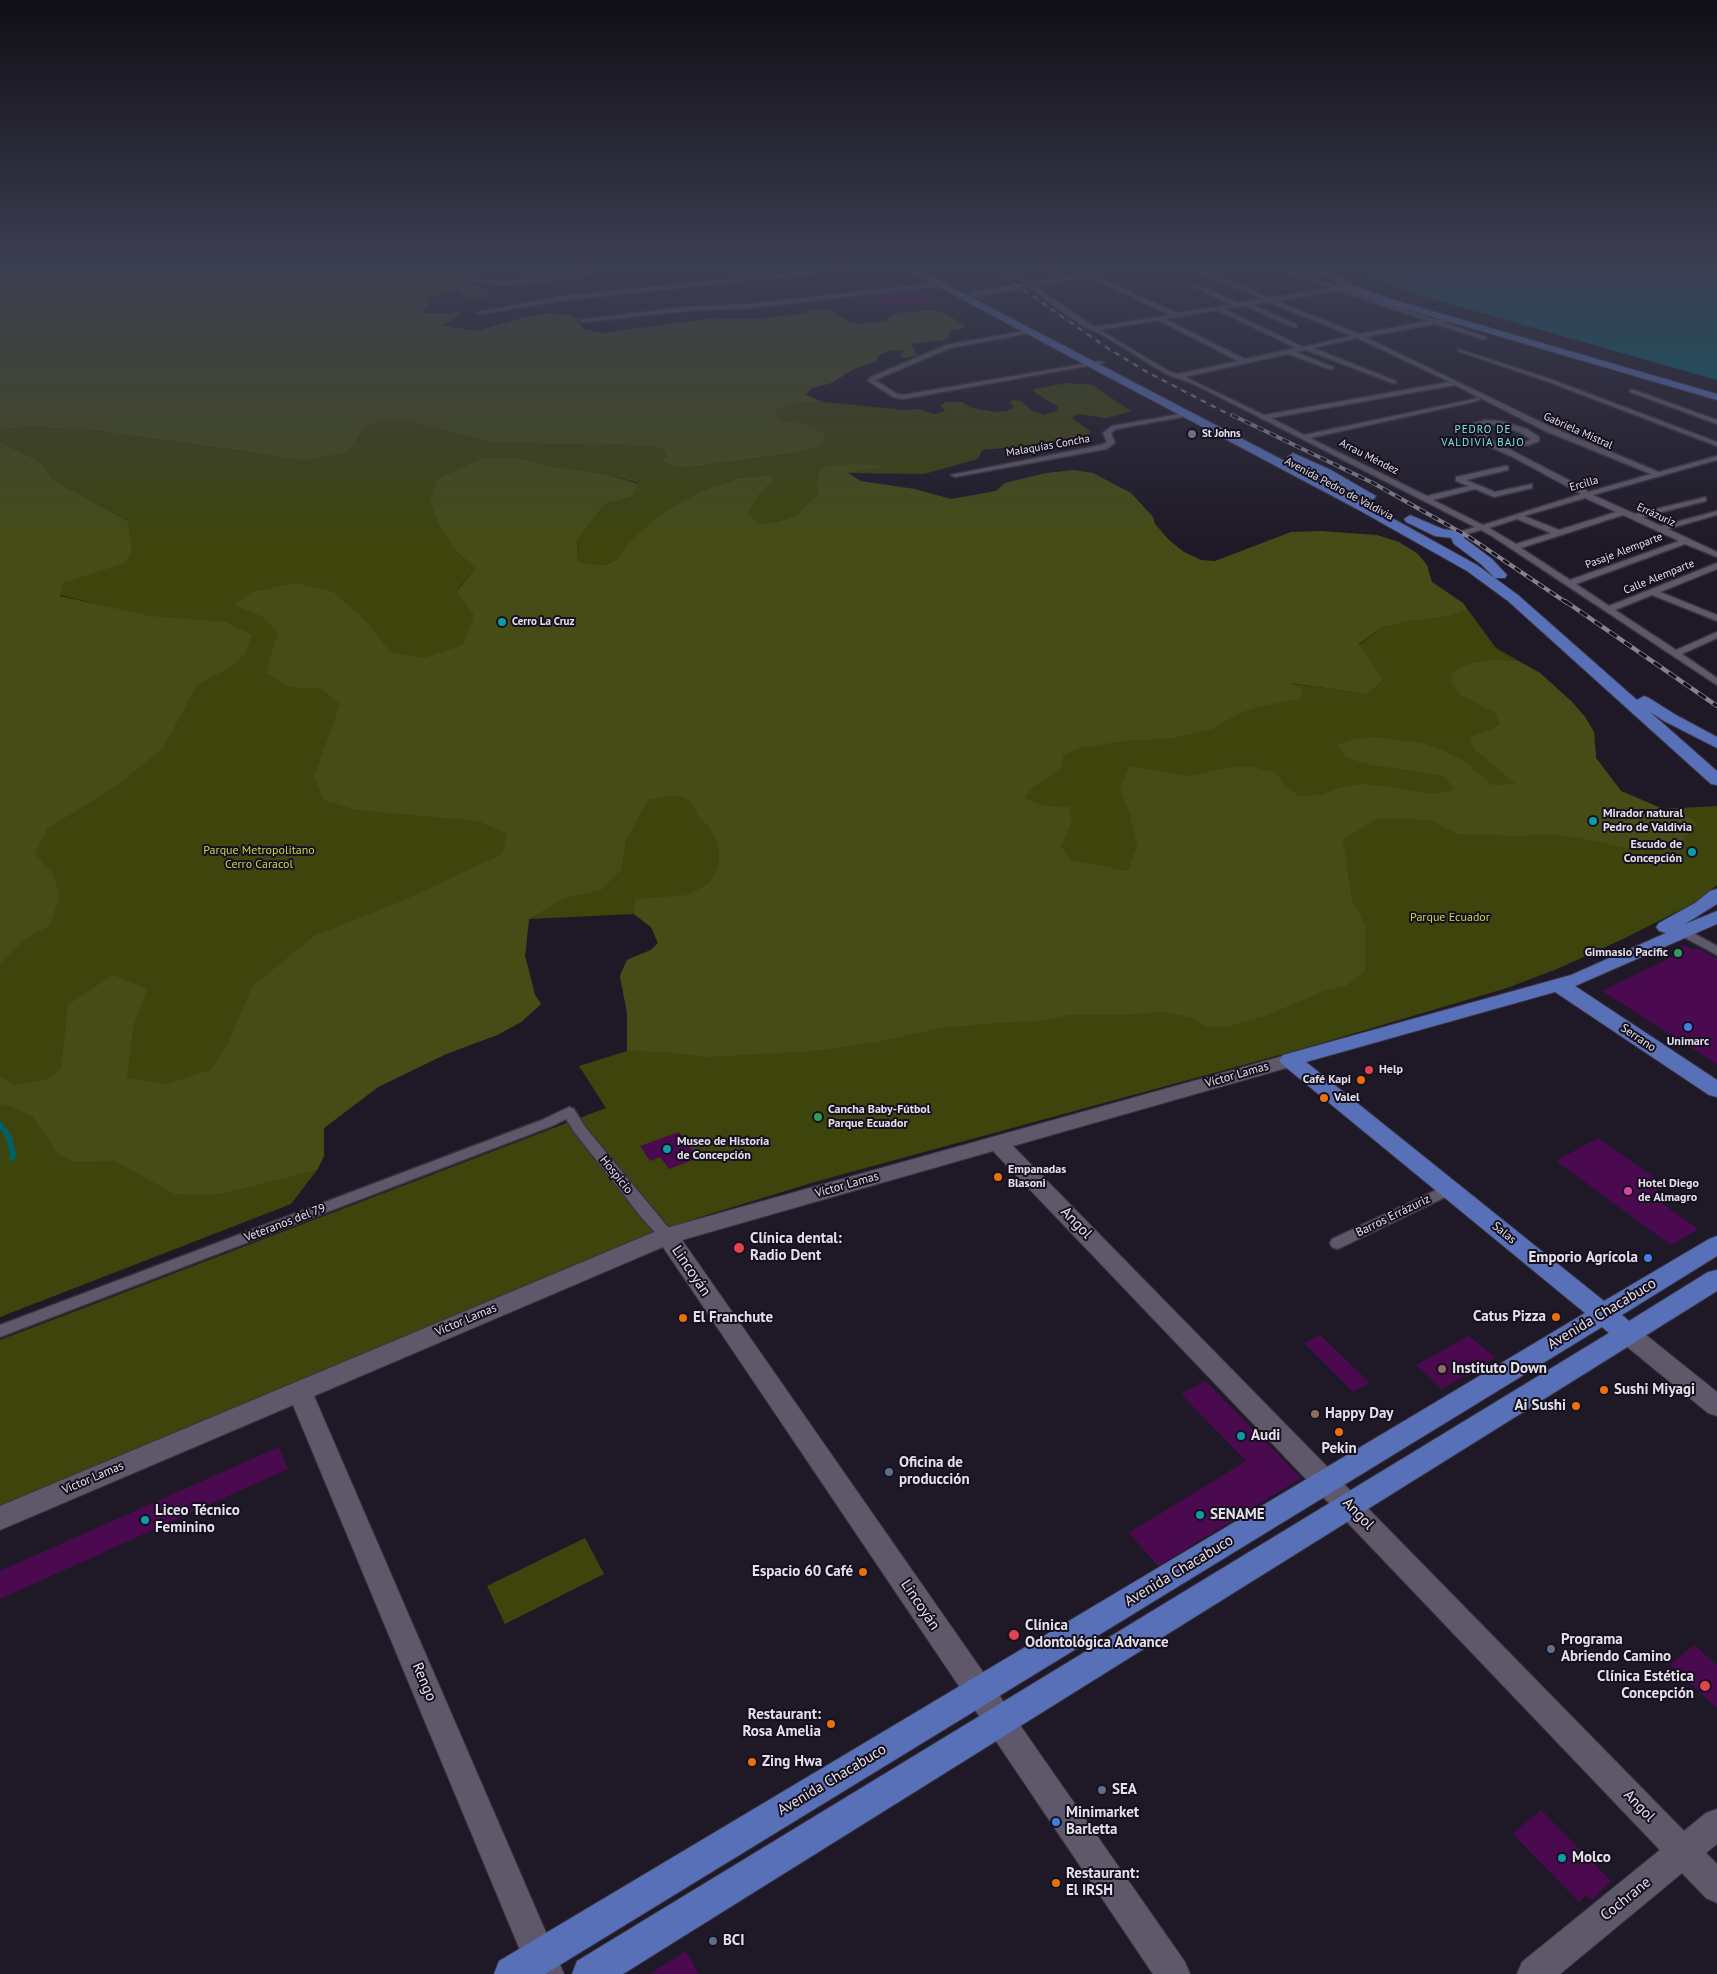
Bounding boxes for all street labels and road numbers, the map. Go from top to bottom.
street label: Gabriela Mistral [1541,410,1615,452]
street label: Malaquías Concha [1005,432,1091,460]
street label: Arrau Méndez [1337,436,1401,478]
street label: Avenida Pedro de Valdivia [1282,455,1396,523]
street label: Ercilla [1568,474,1600,494]
street label: Errázuriz [1635,500,1677,530]
street label: Pasaje Alemparte [1584,530,1664,572]
street label: Calle Alemparte [1622,557,1696,597]
street label: Serrano [1618,1021,1658,1055]
street label: Víctor Lamas [1204,1059,1270,1091]
street label: Hospicio [596,1153,636,1197]
street label: Víctor Lamas [814,1169,880,1201]
street label: Barros Errázuriz [1354,1192,1432,1240]
street label: Veteranos del 79 [242,1201,328,1245]
street label: Angol [1057,1203,1095,1243]
street label: Salas [1489,1219,1519,1247]
street label: Lincoyán [668,1242,714,1300]
street label: Avenida Chacabuco [1544,1274,1660,1354]
street label: Víctor Lamas [433,1301,499,1339]
street label: Víctor Lamas [60,1459,126,1497]
street label: Angol [1339,1494,1377,1534]
street label: Avenida Chacabuco [1121,1531,1237,1611]
street label: Lincoyán [897,1576,943,1634]
street label: Rengo [408,1660,440,1704]
street label: Avenida Chacabuco [774,1740,890,1820]
street label: Angol [1620,1786,1658,1826]
street label: Cochrane [1597,1873,1655,1925]

